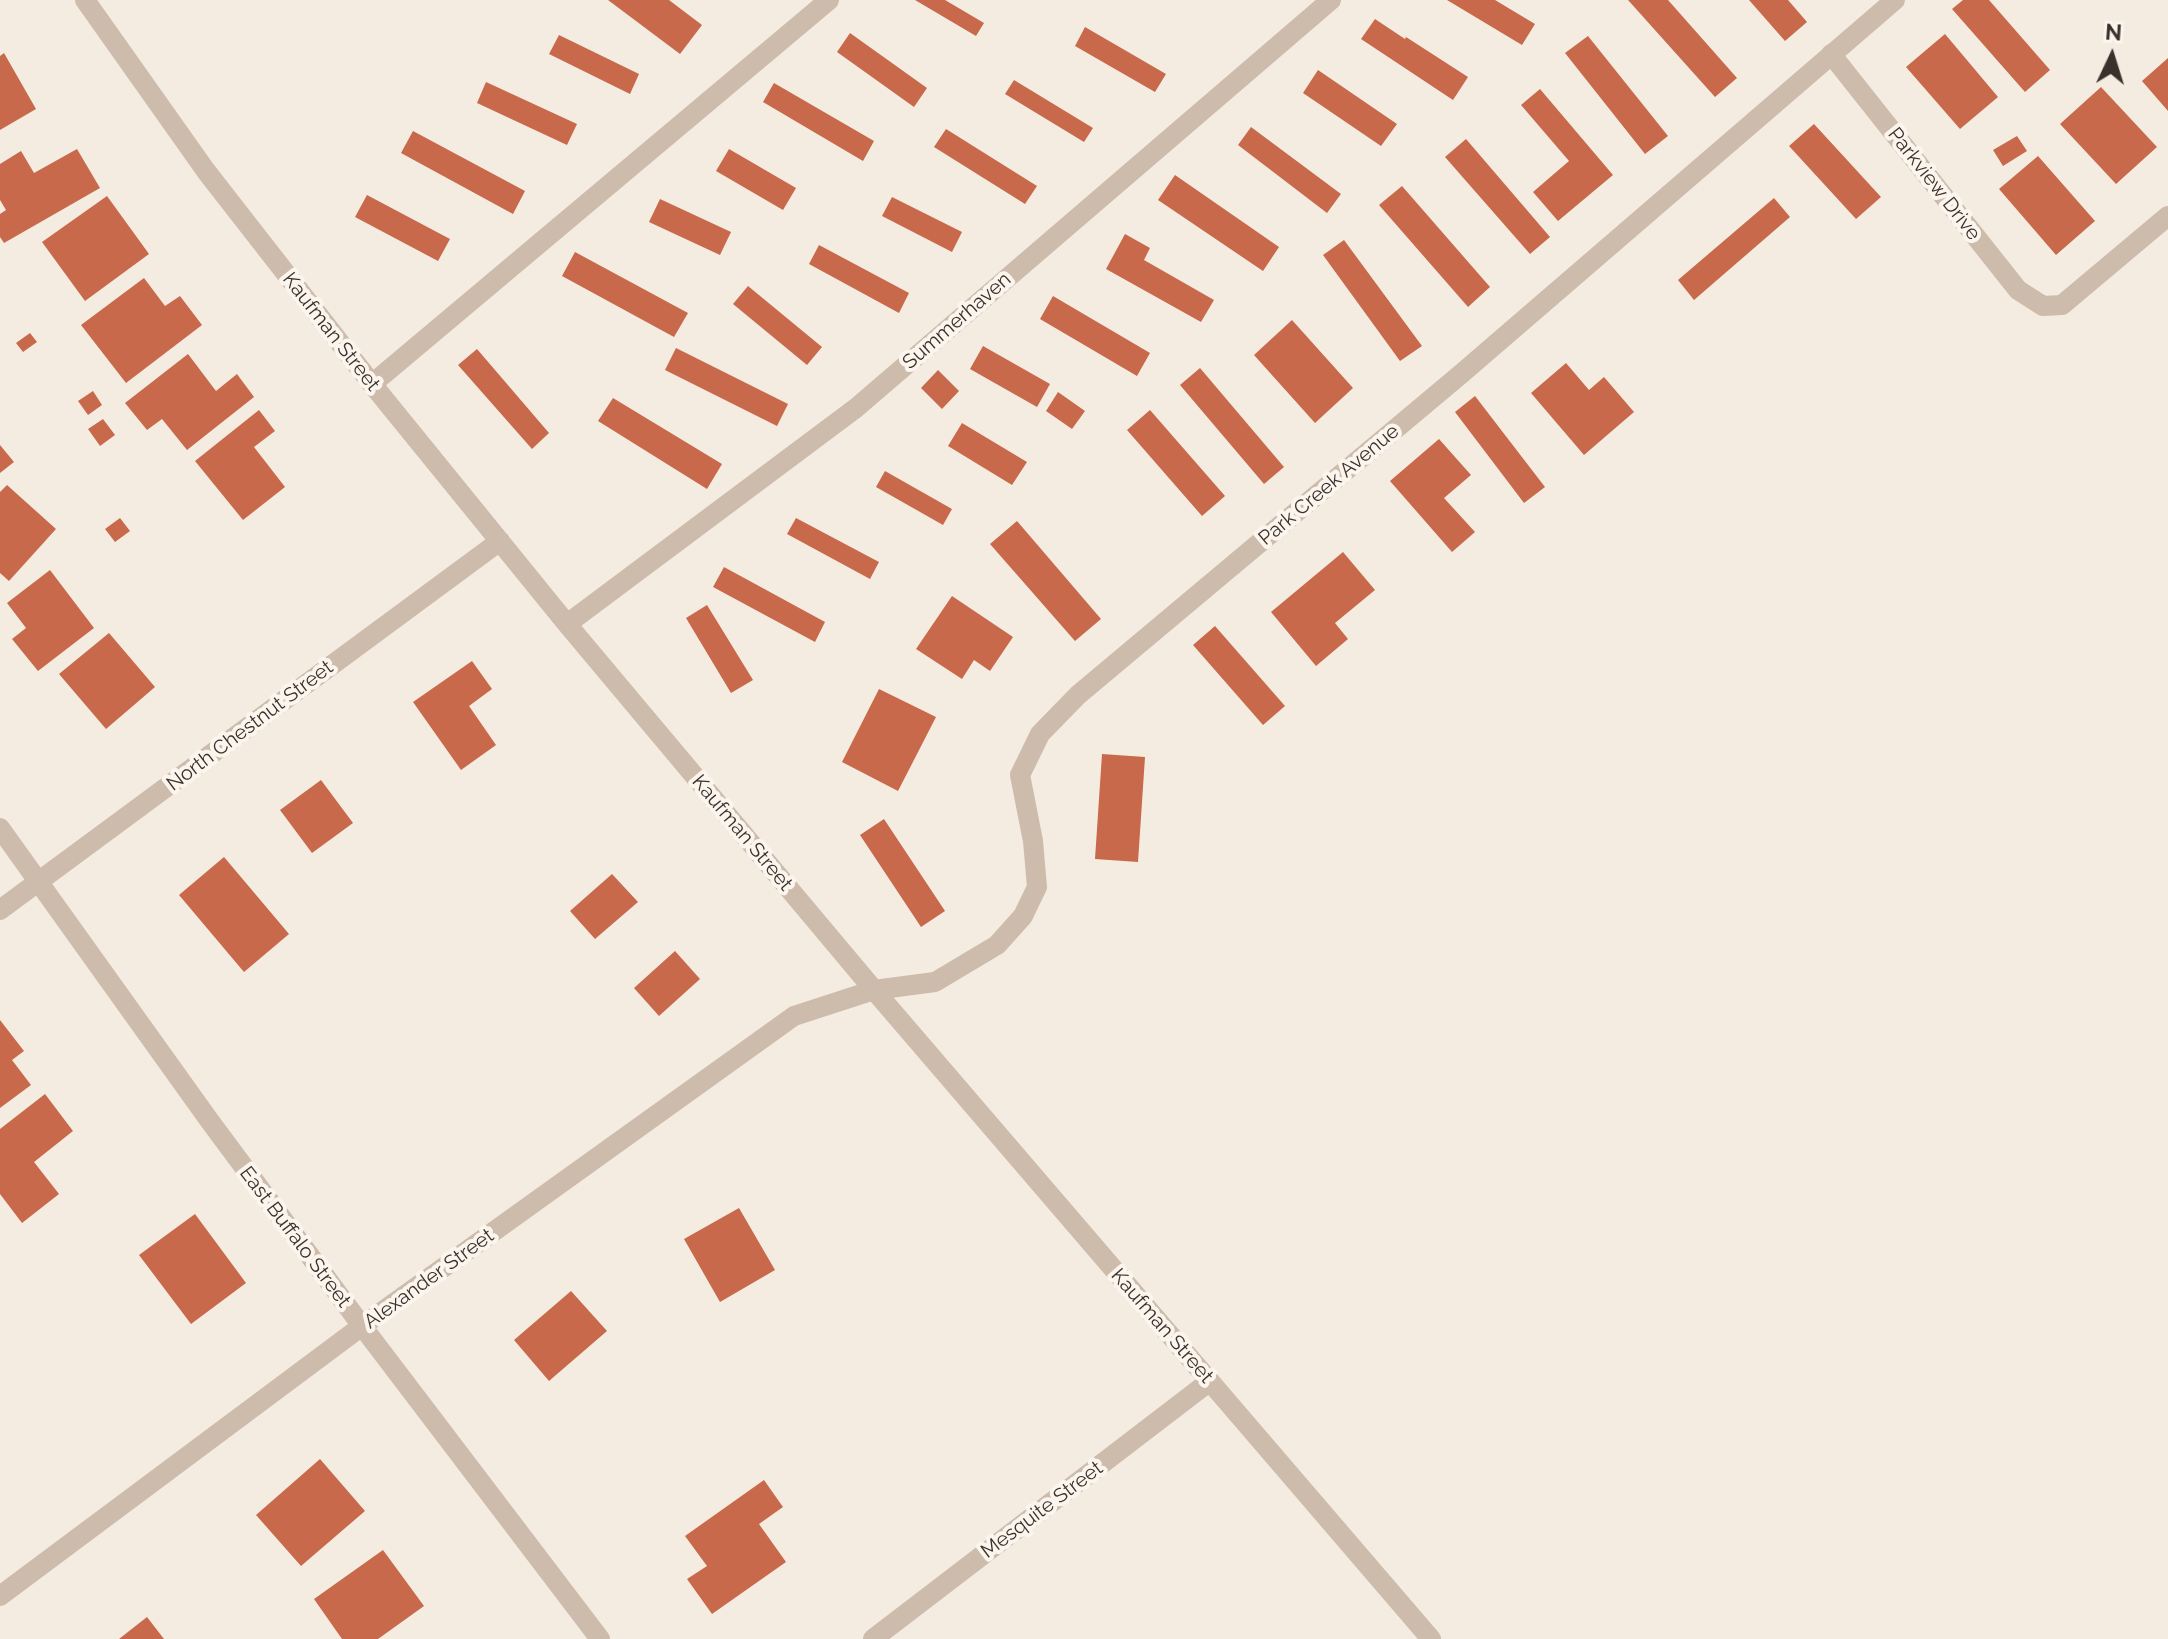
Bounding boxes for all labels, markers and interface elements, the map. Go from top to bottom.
north arrow [2072,16,2152,96]
text: N [2104,19,2123,46]
street label: Parkview Drive [1883,123,1985,245]
street label: Kaufman Street [277,268,385,396]
street label: Summerhaven [898,268,1016,374]
street label: Park Creek Avenue [1254,419,1404,551]
street label: North Chestnut Street [162,656,338,796]
street label: Kaufman Street [687,770,797,896]
street label: East Buffalo Street [234,1162,356,1312]
street label: Alexander Street [359,1224,499,1334]
street label: Kaufman Street [1106,1264,1218,1388]
street label: Mesquite Street [976,1456,1108,1564]

